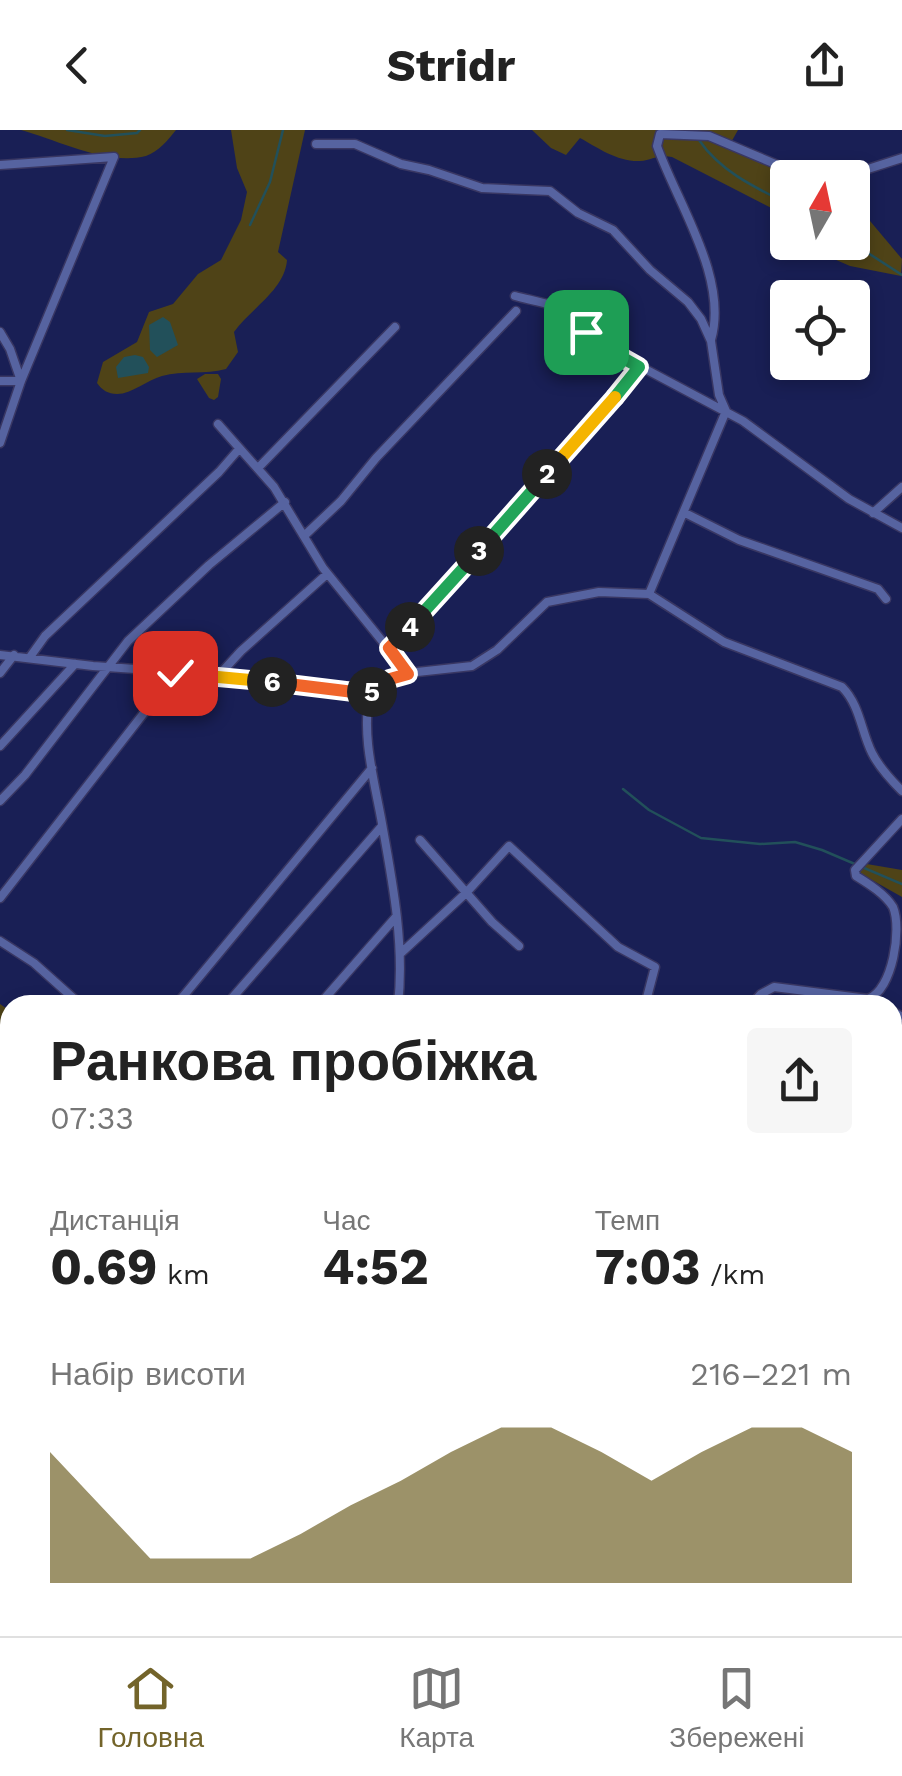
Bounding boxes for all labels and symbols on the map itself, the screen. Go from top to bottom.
north arrow [770,160,870,260]
pin [544,290,629,375]
pin: 2 [522,449,572,499]
pin: 3 [454,526,504,576]
pin: 4 [385,602,435,652]
pin [133,631,218,716]
pin: 6 [247,657,297,707]
pin: 5 [347,667,397,717]

